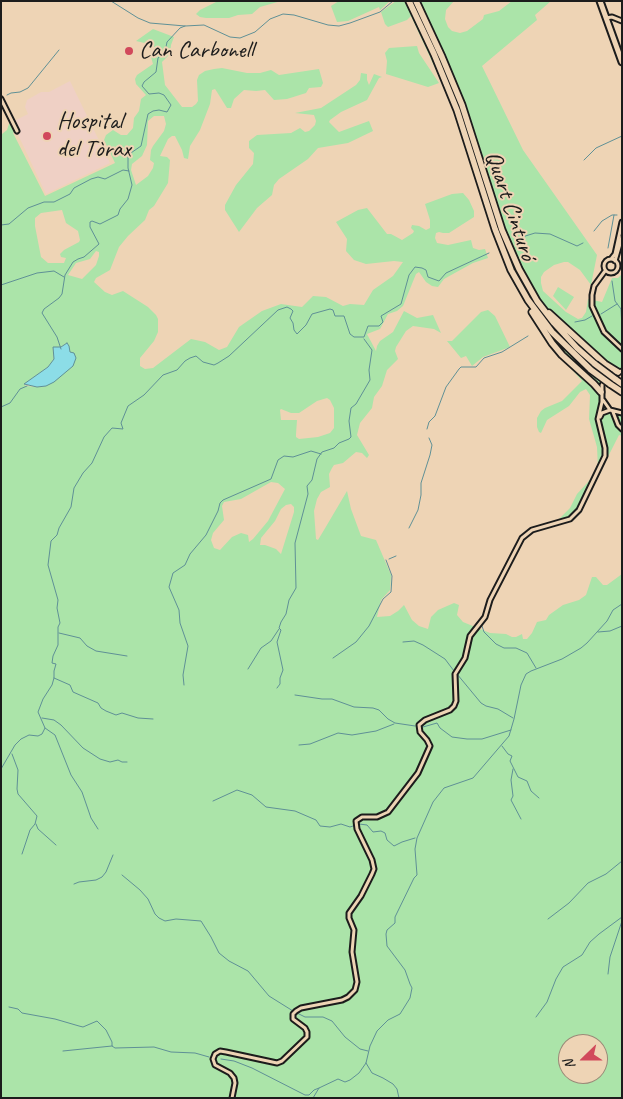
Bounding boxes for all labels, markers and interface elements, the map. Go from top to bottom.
place label: Can Carbonell [139,37,254,65]
marker: Can Carbonell [123,45,135,57]
place label: Hospital del Tòrax [57,108,131,164]
marker: Hospital del Tòrax [41,130,53,142]
street label: Quart Cinturó [478,148,542,264]
north arrow [558,1034,608,1084]
text: N [560,1057,579,1072]

